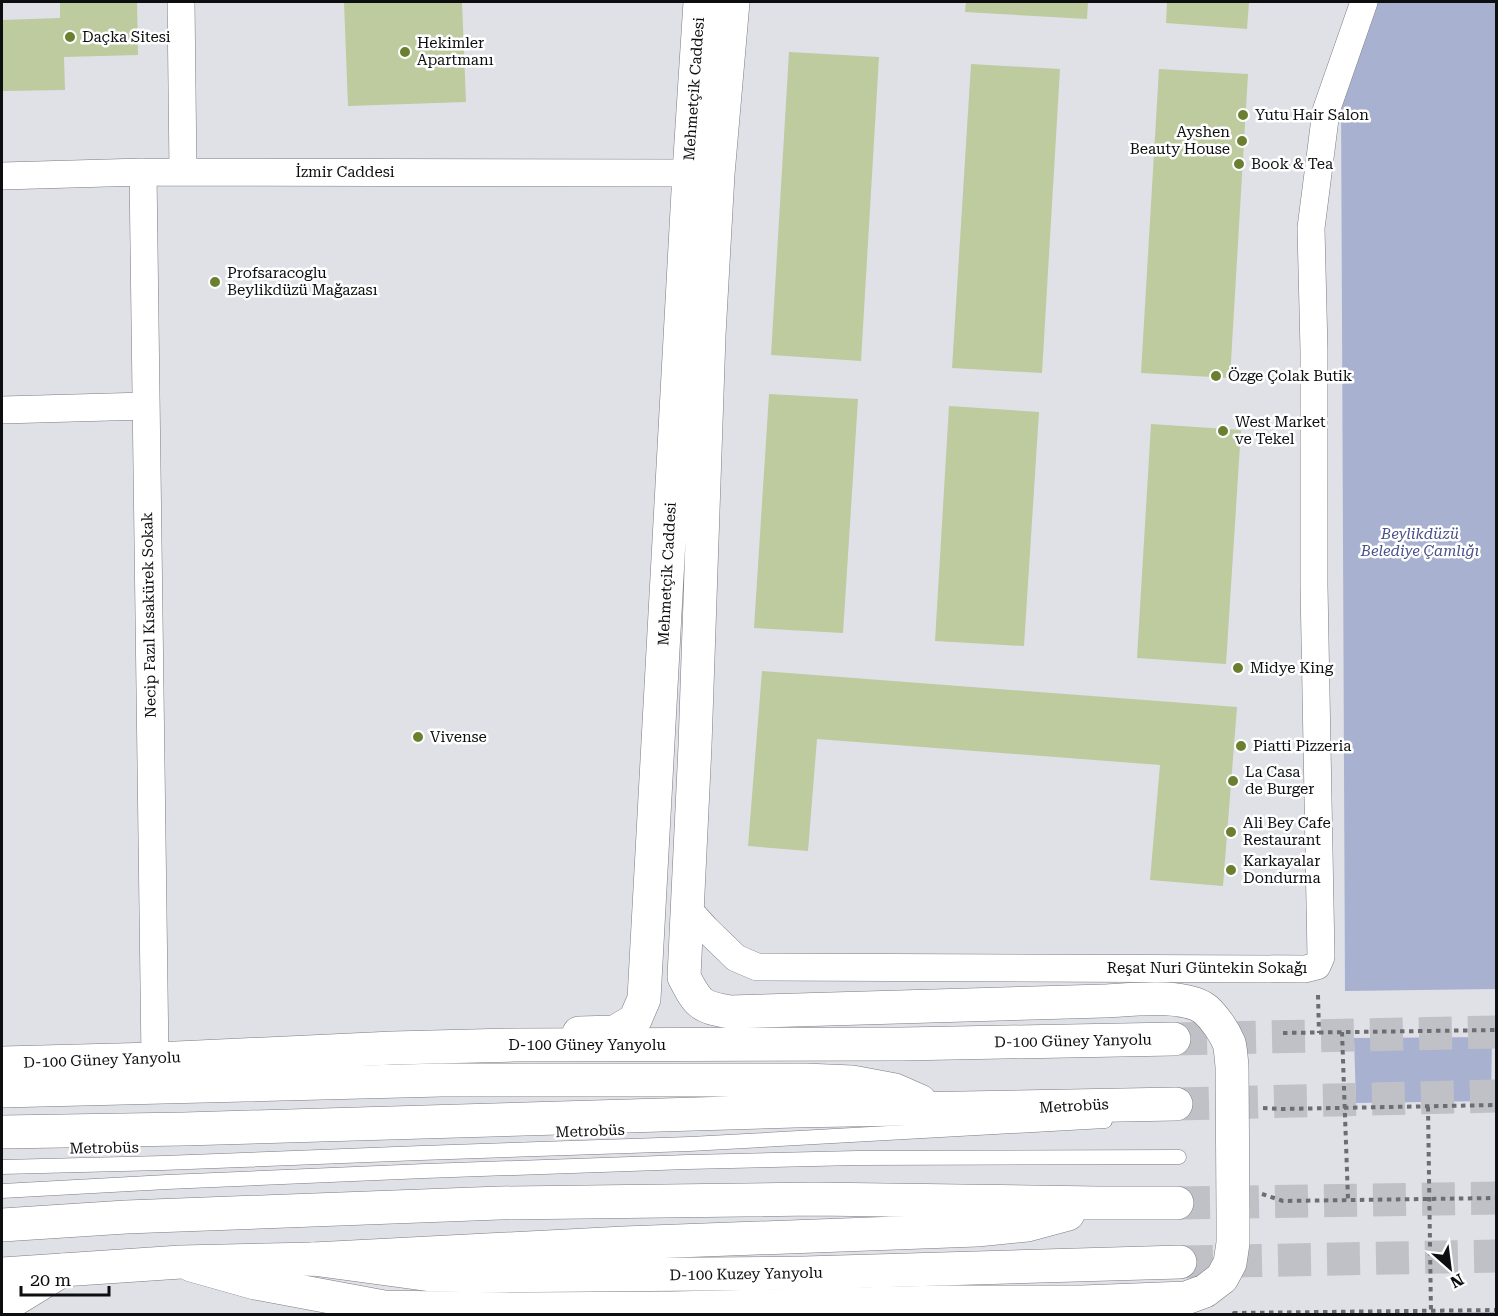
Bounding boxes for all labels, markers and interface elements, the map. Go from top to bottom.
street label: Mehmetçik Caddesi [680,16,708,161]
place label: Daçka Sitesi [82,28,171,46]
marker: Daçka Sitesi [63,30,77,44]
place label: Hekimler Apartmanı [417,34,494,69]
marker: Hekimler Apartmanı [398,45,412,59]
place label: Yutu Hair Salon [1255,106,1369,124]
marker: Yutu Hair Salon [1236,108,1250,122]
place label: Ayshen Beauty House [1130,123,1230,158]
marker: Ayshen Beauty House [1235,134,1249,148]
place label: Book & Tea [1251,155,1333,173]
marker: Book & Tea [1232,157,1246,171]
street label: İzmir Caddesi [295,163,395,181]
place label: Profsaracoglu Beylikdüzü Mağazası [227,264,378,299]
marker: Profsaracoglu Beylikdüzü Mağazası [208,275,222,289]
place label: Özge Çolak Butik [1228,367,1353,385]
marker: Özge Çolak Butik [1209,369,1223,383]
place label: West Market ve Tekel [1235,413,1326,448]
marker: West Market ve Tekel [1216,424,1230,438]
street label: Mehmetçik Caddesi [654,501,680,646]
street label: Necip Fazıl Kısakürek Sokak [138,511,160,718]
park label: Beylikdüzü Belediye Çamlığı [1360,525,1479,560]
place label: Midye King [1250,659,1334,677]
marker: Midye King [1231,661,1245,675]
place label: Vivense [430,728,487,746]
marker: Vivense [411,730,425,744]
place label: Piatti Pizzeria [1253,737,1351,755]
marker: Piatti Pizzeria [1234,739,1248,753]
place label: La Casa de Burger [1245,763,1314,798]
marker: La Casa de Burger [1226,774,1240,788]
place label: Ali Bey Cafe Restaurant [1243,814,1331,849]
marker: Ali Bey Cafe Restaurant [1224,825,1238,839]
place label: Karkayalar Dondurma [1243,852,1321,887]
marker: Karkayalar Dondurma [1224,863,1238,877]
street label: Reşat Nuri Güntekin Sokağı [1107,959,1307,977]
street label: D-100 Güney Yanyolu [994,1031,1153,1051]
street label: D-100 Güney Yanyolu [508,1036,666,1054]
street label: D-100 Güney Yanyolu [23,1048,182,1072]
street label: Metrobüs [1039,1095,1109,1117]
street label: Metrobüs [555,1121,625,1141]
street label: Metrobüs [69,1138,139,1158]
north arrow [1420,1238,1480,1298]
scale bar [21,1259,110,1297]
street label: D-100 Kuzey Yanyolu [669,1264,823,1284]
text: 20 m [30,1269,71,1290]
text: N [1447,1270,1467,1292]

